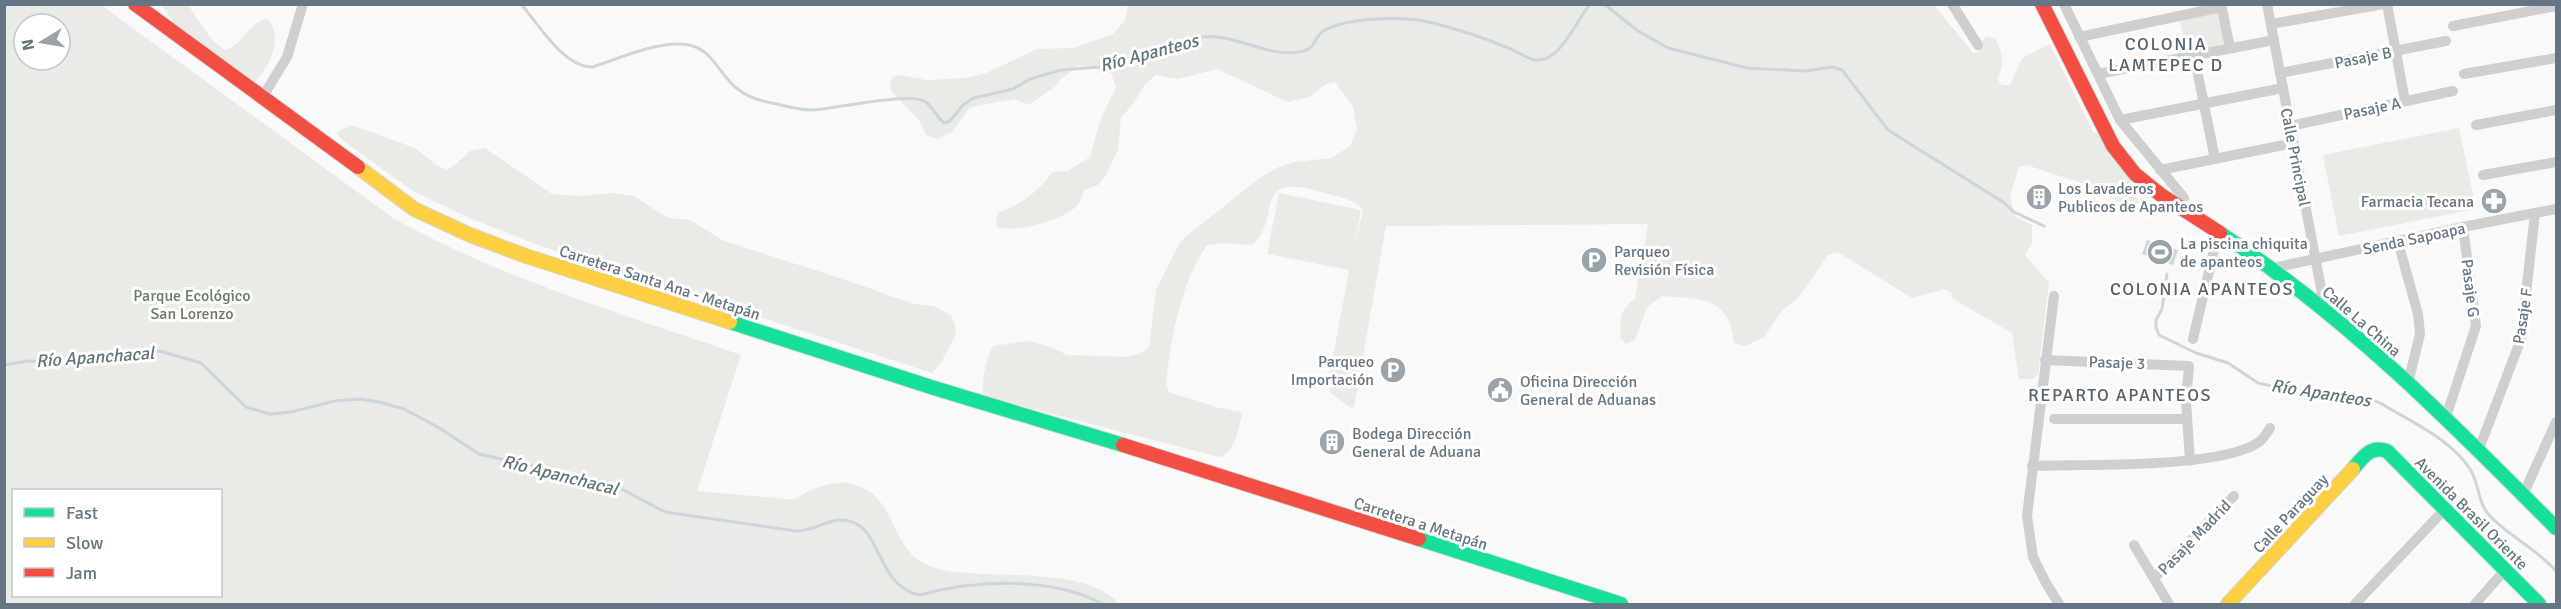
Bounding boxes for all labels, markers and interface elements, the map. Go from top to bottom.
north arrow [12,12,72,72]
water label: Río Apanteos [1097,29,1203,77]
district label: COLONIA LAMTEPEC D [2108,33,2224,76]
text: N [17,37,39,52]
street label: Pasaje B [2333,43,2393,73]
street label: Pasaje A [2342,93,2403,125]
street label: Calle Principal [2276,106,2314,208]
place label: Los Lavaderos Publicos de Apanteos [2058,179,2203,217]
building icon: Los Lavaderos Publicos de Apanteos [2024,182,2054,212]
pharmacy icon: Farmacia Tecana [2479,186,2509,216]
place label: Farmacia Tecana [2361,192,2474,212]
street label: Senda Sapoapa [2361,218,2467,260]
place label: La piscina chiquita de apanteos [2180,234,2308,272]
sports icon: La piscina chiquita de apanteos [2145,237,2175,267]
street label: Carretera Santa Ana - Metapán [557,241,763,325]
place label: Parqueo Revisión Física [1614,242,1714,280]
parking icon: Parqueo Revisión Física [1579,245,1609,275]
street label: Pasaje G [2457,258,2483,318]
district label: COLONIA APANTEOS [2110,278,2294,300]
street label: Calle La China [2318,282,2405,361]
park label: Parque Ecológico San Lorenzo [133,286,251,324]
street label: Pasaje F [2509,287,2537,346]
water label: Río Apanchacal [35,342,157,372]
place label: Parqueo Importación [1291,352,1374,390]
street label: Pasaje 3 [2088,352,2146,374]
parking icon: Parqueo Importación [1378,355,1408,385]
place label: Oficina Dirección General de Aduanas [1520,372,1656,410]
water label: Río Apanteos [2269,374,2375,412]
public building icon: Oficina Dirección General de Aduanas [1485,375,1515,405]
district label: REPARTO APANTEOS [2028,384,2212,406]
place label: Bodega Dirección General de Aduana [1352,424,1481,462]
building icon: Bodega Dirección General de Aduana [1317,427,1347,457]
water label: Río Apanchacal [500,450,622,500]
street label: Avenida Brasil Oriente [2411,453,2532,574]
street label: Calle Paraguay [2249,469,2333,558]
legend [12,489,222,597]
street label: Carretera a Metapán [1351,493,1490,555]
street label: Pasaje Madrid [2154,496,2235,579]
text: Fast [66,502,98,524]
text: Slow [66,532,103,554]
text: Jam [66,562,97,584]

